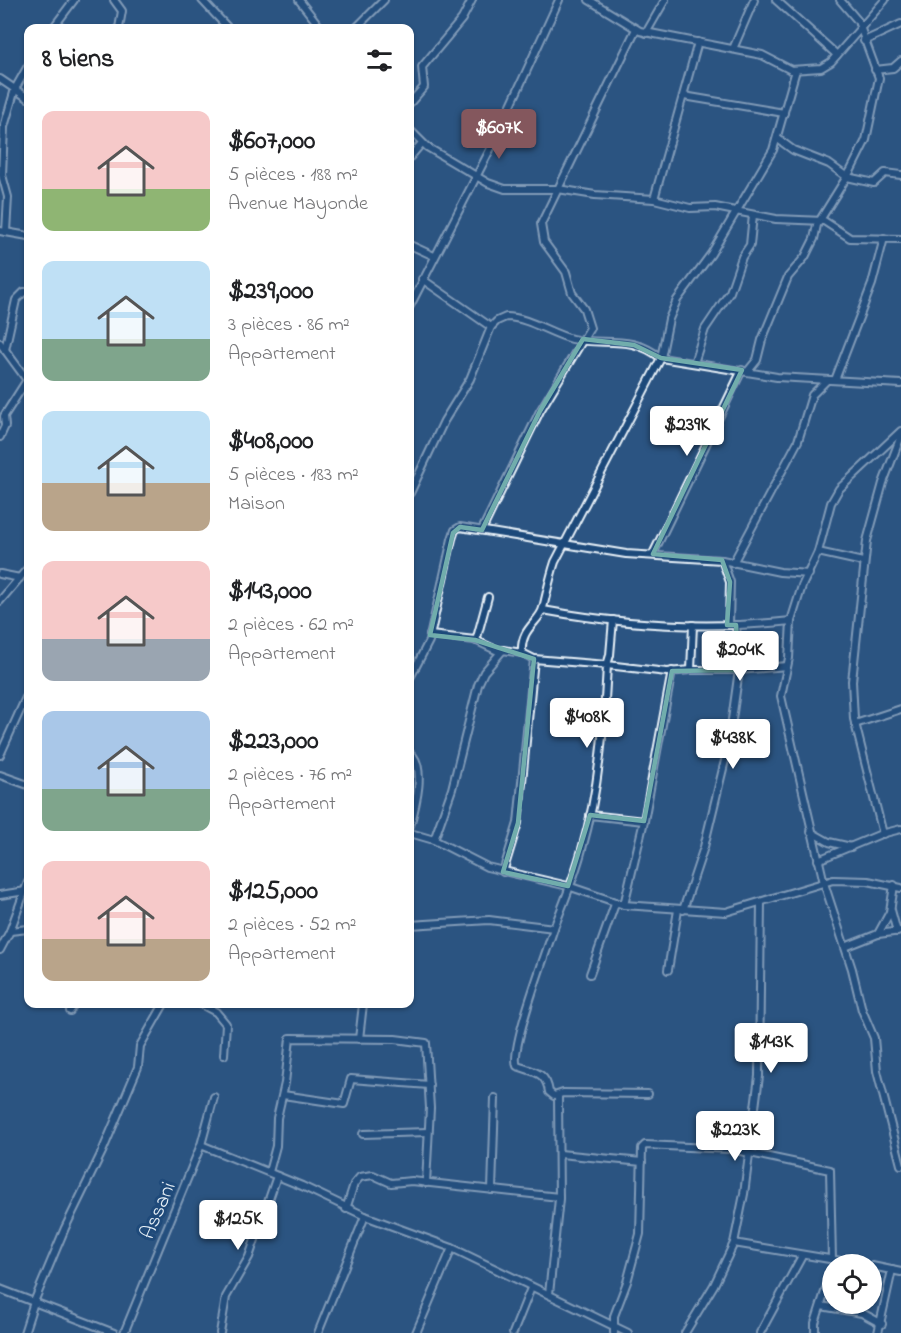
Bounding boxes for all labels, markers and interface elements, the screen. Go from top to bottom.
text: 8 biens [42,41,114,79]
icon: filters [363,44,396,77]
pin: $607K [457,109,541,160]
text: $607K [475,114,523,143]
text: $607,000 [228,123,315,161]
icon: home [90,135,162,207]
text: 5 pièces · 188 m² [228,161,358,190]
text: Avenue Mayonde [228,190,368,219]
text: $239,000 [228,273,313,311]
icon: home [90,285,162,357]
text: 3 pièces · 86 m² [228,311,350,340]
text: Appartement [228,340,336,369]
pin: $239K [645,406,729,457]
text: $239K [664,411,710,440]
text: $408,000 [228,423,314,461]
icon: home [90,435,162,507]
text: 5 pièces · 183 m² [228,461,359,490]
text: Maison [228,490,285,519]
text: $143,000 [228,573,312,611]
icon: home [90,585,162,657]
text: 2 pièces · 62 m² [228,611,354,640]
pin: $204K [698,631,782,682]
text: $204K [716,636,764,665]
text: Appartement [228,640,336,669]
pin: $408K [545,698,629,749]
text: $408K [564,703,610,732]
pin: $438K [691,719,775,770]
text: $223,000 [228,723,318,761]
text: $438K [710,724,756,753]
icon: home [90,735,162,807]
text: 2 pièces · 76 m² [228,761,352,790]
text: Appartement [228,790,336,819]
text: $125,000 [228,873,318,911]
icon: home [90,885,162,957]
text: 2 pièces · 52 m² [228,911,357,940]
text: Appartement [228,940,336,969]
pin: $143K [729,1023,813,1074]
text: $143K [749,1028,793,1057]
pin: $223K [693,1111,777,1162]
text: $223K [710,1116,760,1145]
street label: Assani [133,1177,184,1244]
pin: $125K [196,1200,280,1251]
text: $125K [213,1205,263,1234]
map controls [822,1254,882,1314]
button: locate [822,1254,882,1314]

